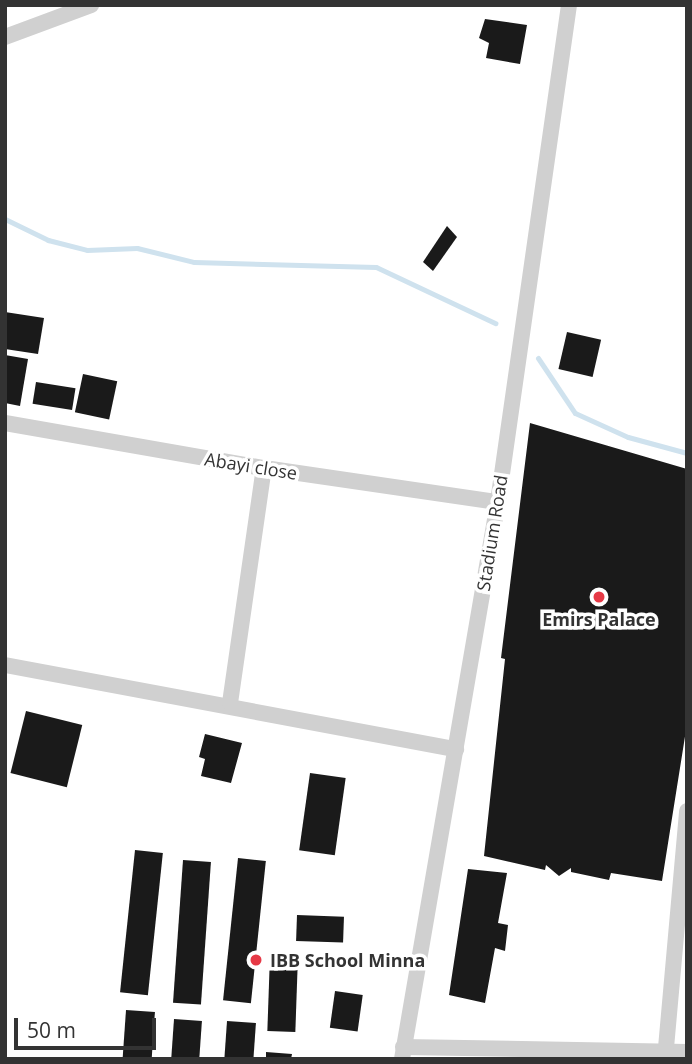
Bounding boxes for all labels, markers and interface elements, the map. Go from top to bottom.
street label: Abayi close [203,448,299,484]
street label: Stadium Road [472,473,512,593]
marker: Emirs Palace [591,589,607,605]
place label: Emirs Palace [542,608,656,630]
place label: IBB School Minna [270,949,425,971]
marker: IBB School Minna [248,952,264,968]
scale bar [18,1004,159,1048]
text: 50 m [27,1016,76,1044]

